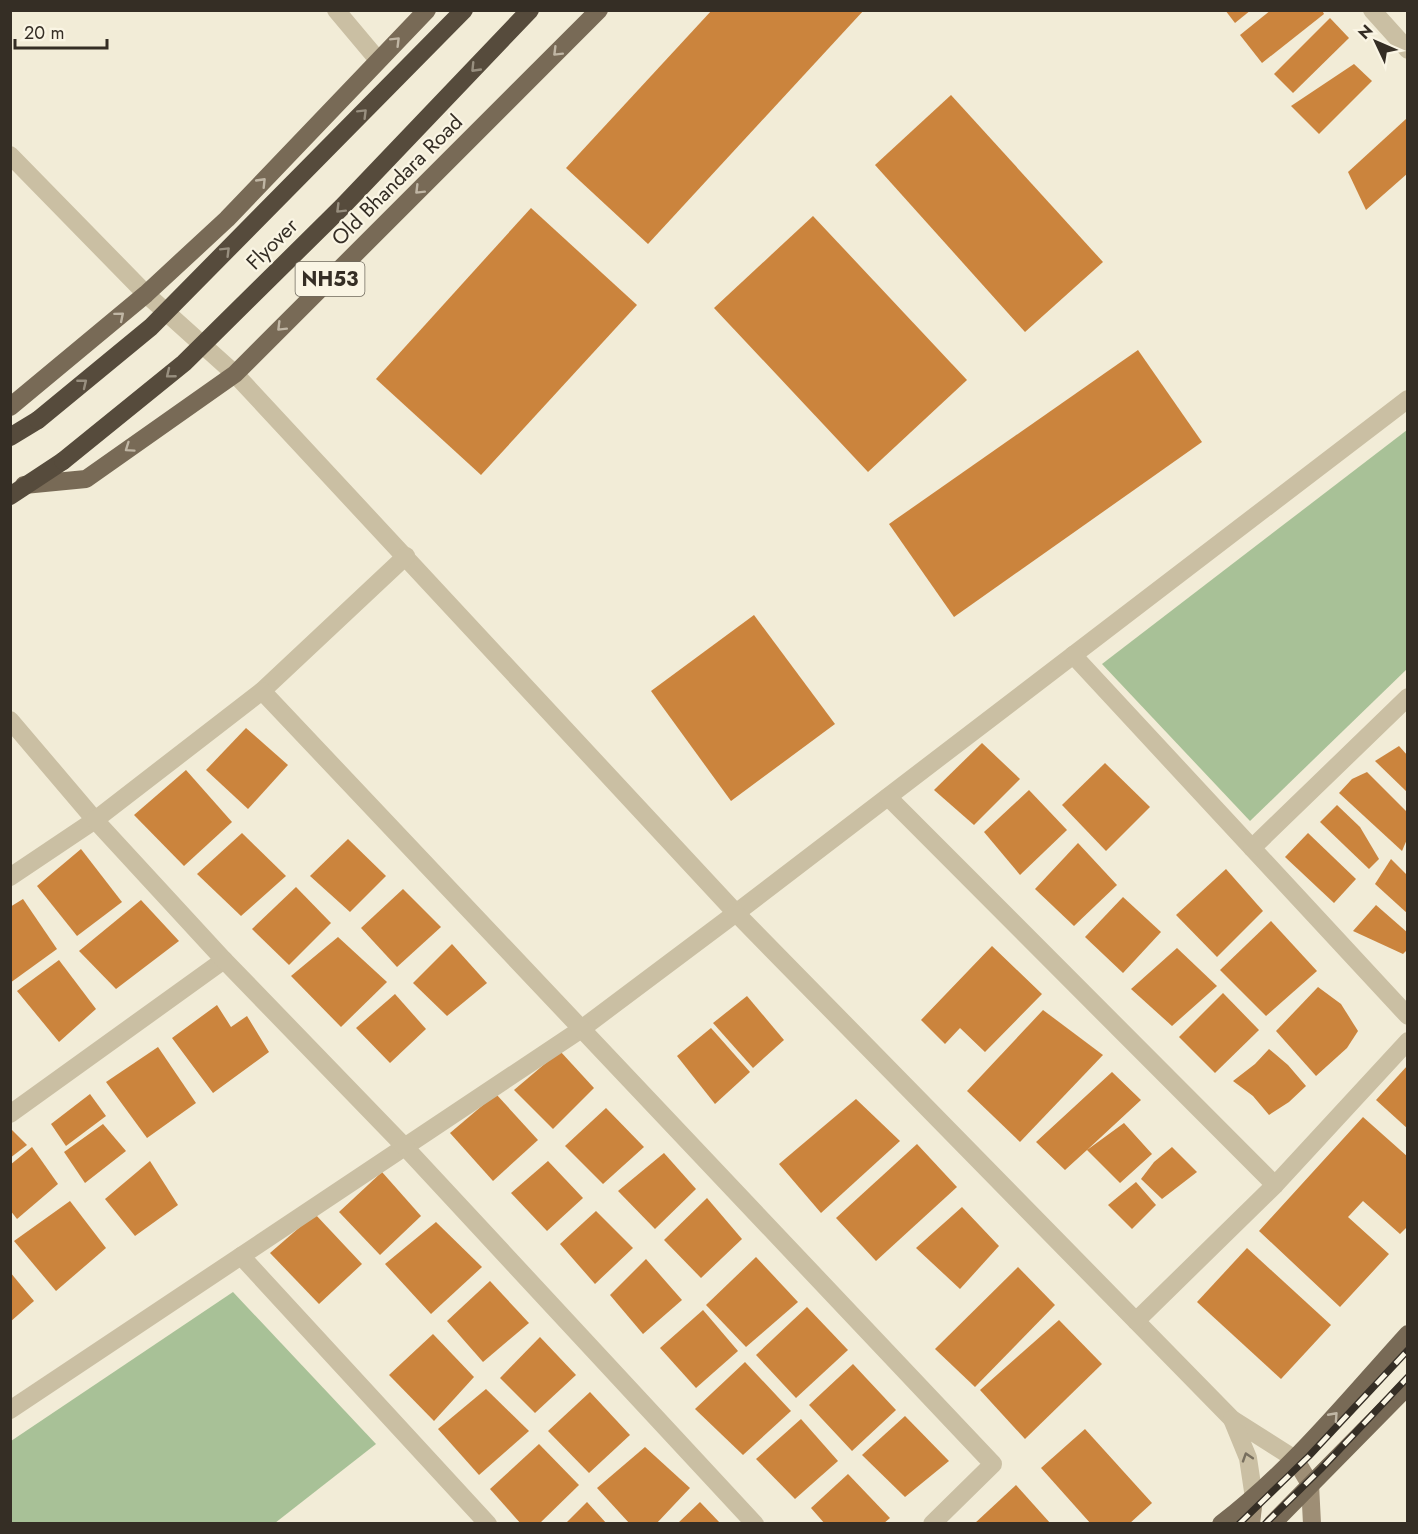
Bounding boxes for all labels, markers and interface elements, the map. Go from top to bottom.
scale bar [15,12,106,50]
north arrow [1346,12,1406,72]
text: N [1353,19,1378,44]
text: 20 m [24,20,64,46]
one-way arrow [390,37,400,48]
one-way arrow [554,44,565,55]
one-way arrow [471,61,482,72]
street label: Old Bhandara Road [325,108,469,252]
one-way arrow [356,109,367,120]
one-way arrow [254,178,265,189]
one-way arrow [416,182,427,193]
one-way arrow [337,201,348,212]
street label: Flyover [239,211,305,277]
one-way arrow [219,248,230,259]
road number: NH53 [296,262,364,296]
one-way arrow [113,312,124,323]
one-way arrow [278,320,289,331]
one-way arrow [166,367,177,378]
one-way arrow [76,379,87,390]
one-way arrow [125,441,136,452]
one-way arrow [1327,1412,1338,1423]
one-way arrow [1242,1452,1255,1463]

